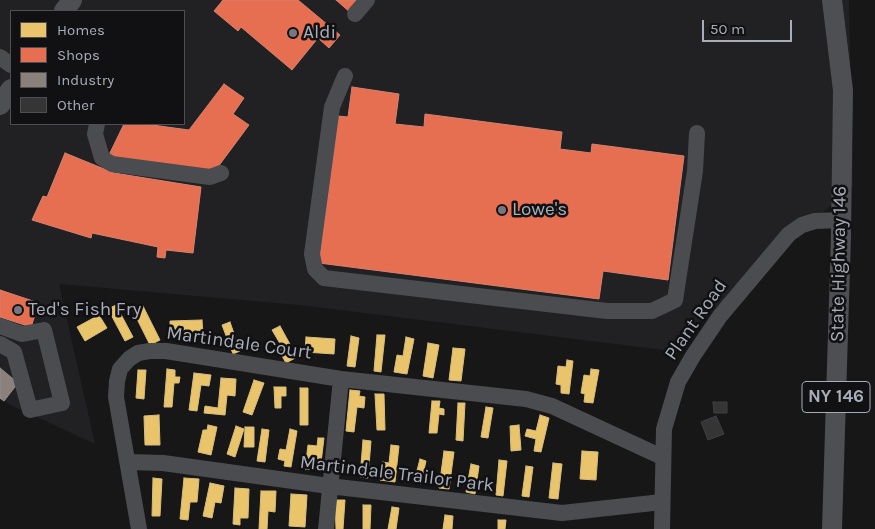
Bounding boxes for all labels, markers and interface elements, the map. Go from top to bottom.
legend [10,10,185,125]
scale bar [705,10,795,42]
text: 50 m [710,20,745,38]
text: Homes [57,21,105,39]
place label: Aldi [303,22,336,44]
marker: Aldi [287,27,299,39]
text: Shops [57,46,100,64]
text: Industry [57,71,114,89]
text: Other [57,96,95,114]
street label: State Highway 146 [826,186,852,342]
place label: Lowe's [512,199,567,221]
marker: Lowe's [496,204,508,216]
street label: Plant Road [660,275,732,365]
place label: Ted's Fish Fry [28,299,141,321]
marker: Ted's Fish Fry [12,304,24,316]
street label: Martindale Court [165,322,313,364]
road number: NY 146 [802,382,870,412]
street label: Martindale Trailor Park [298,451,496,497]

